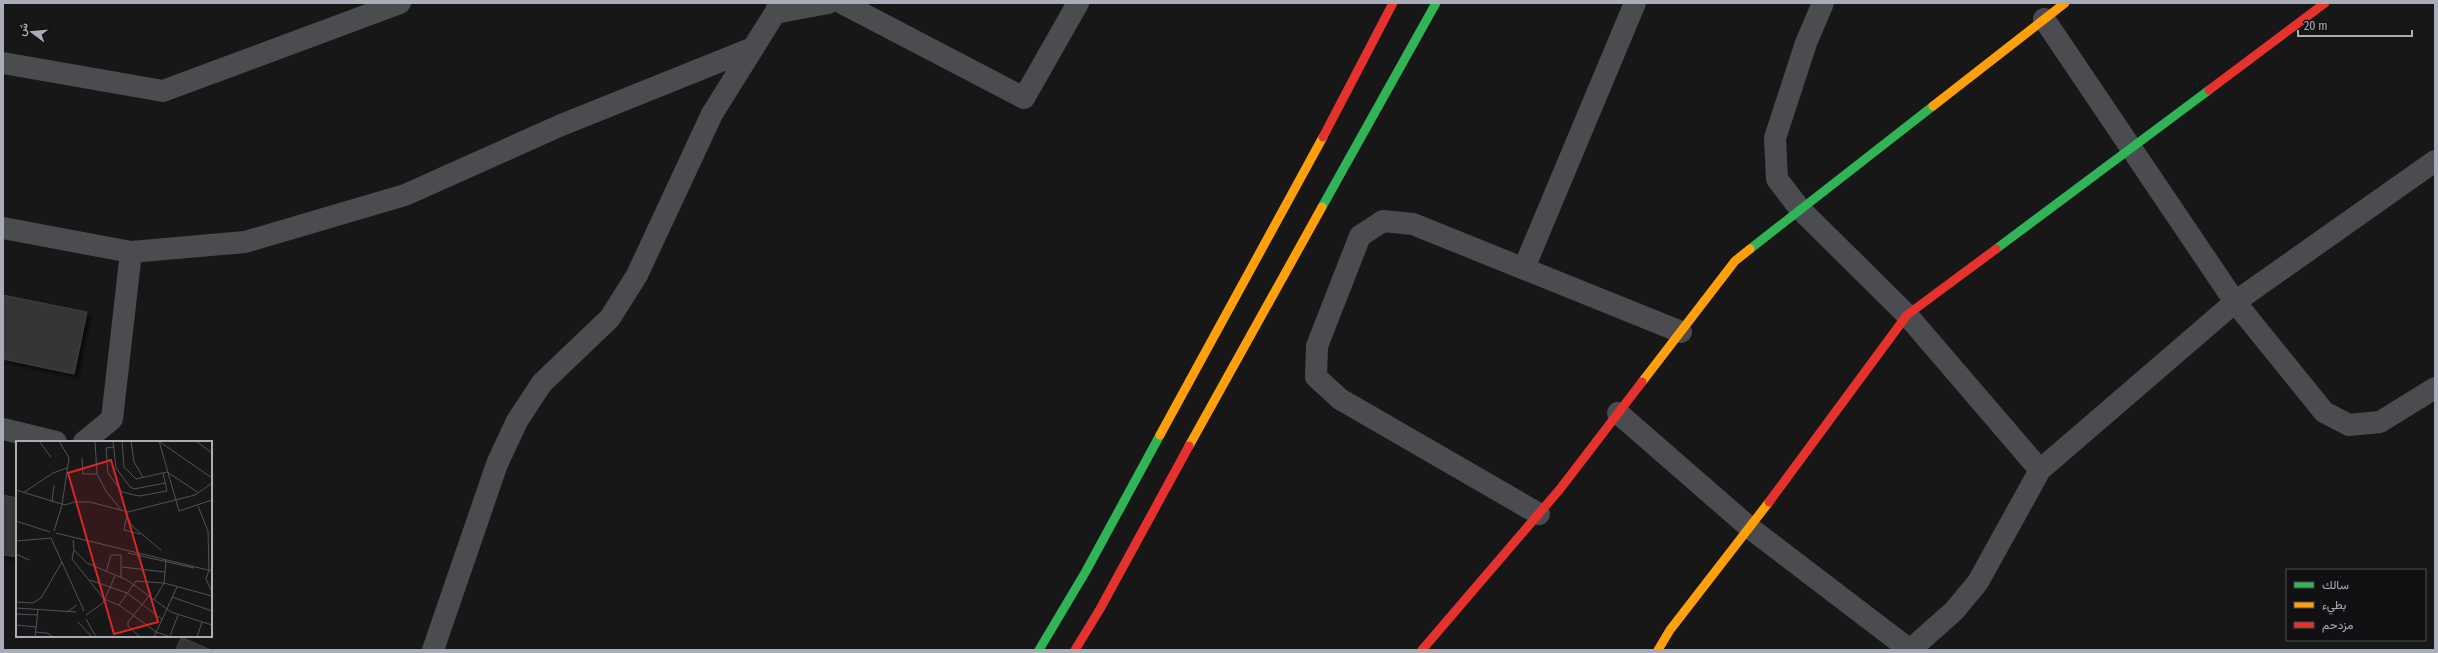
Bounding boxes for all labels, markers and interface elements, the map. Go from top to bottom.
north arrow [12,12,52,52]
scale bar [2298,12,2412,38]
text: 20 m [2304,19,2328,33]
text: ش [15,21,31,38]
inset map [16,441,212,637]
legend [2286,569,2426,641]
text: سالك [2322,578,2349,592]
text: بطيء [2322,598,2346,615]
text: مزدحم [2322,618,2353,633]

